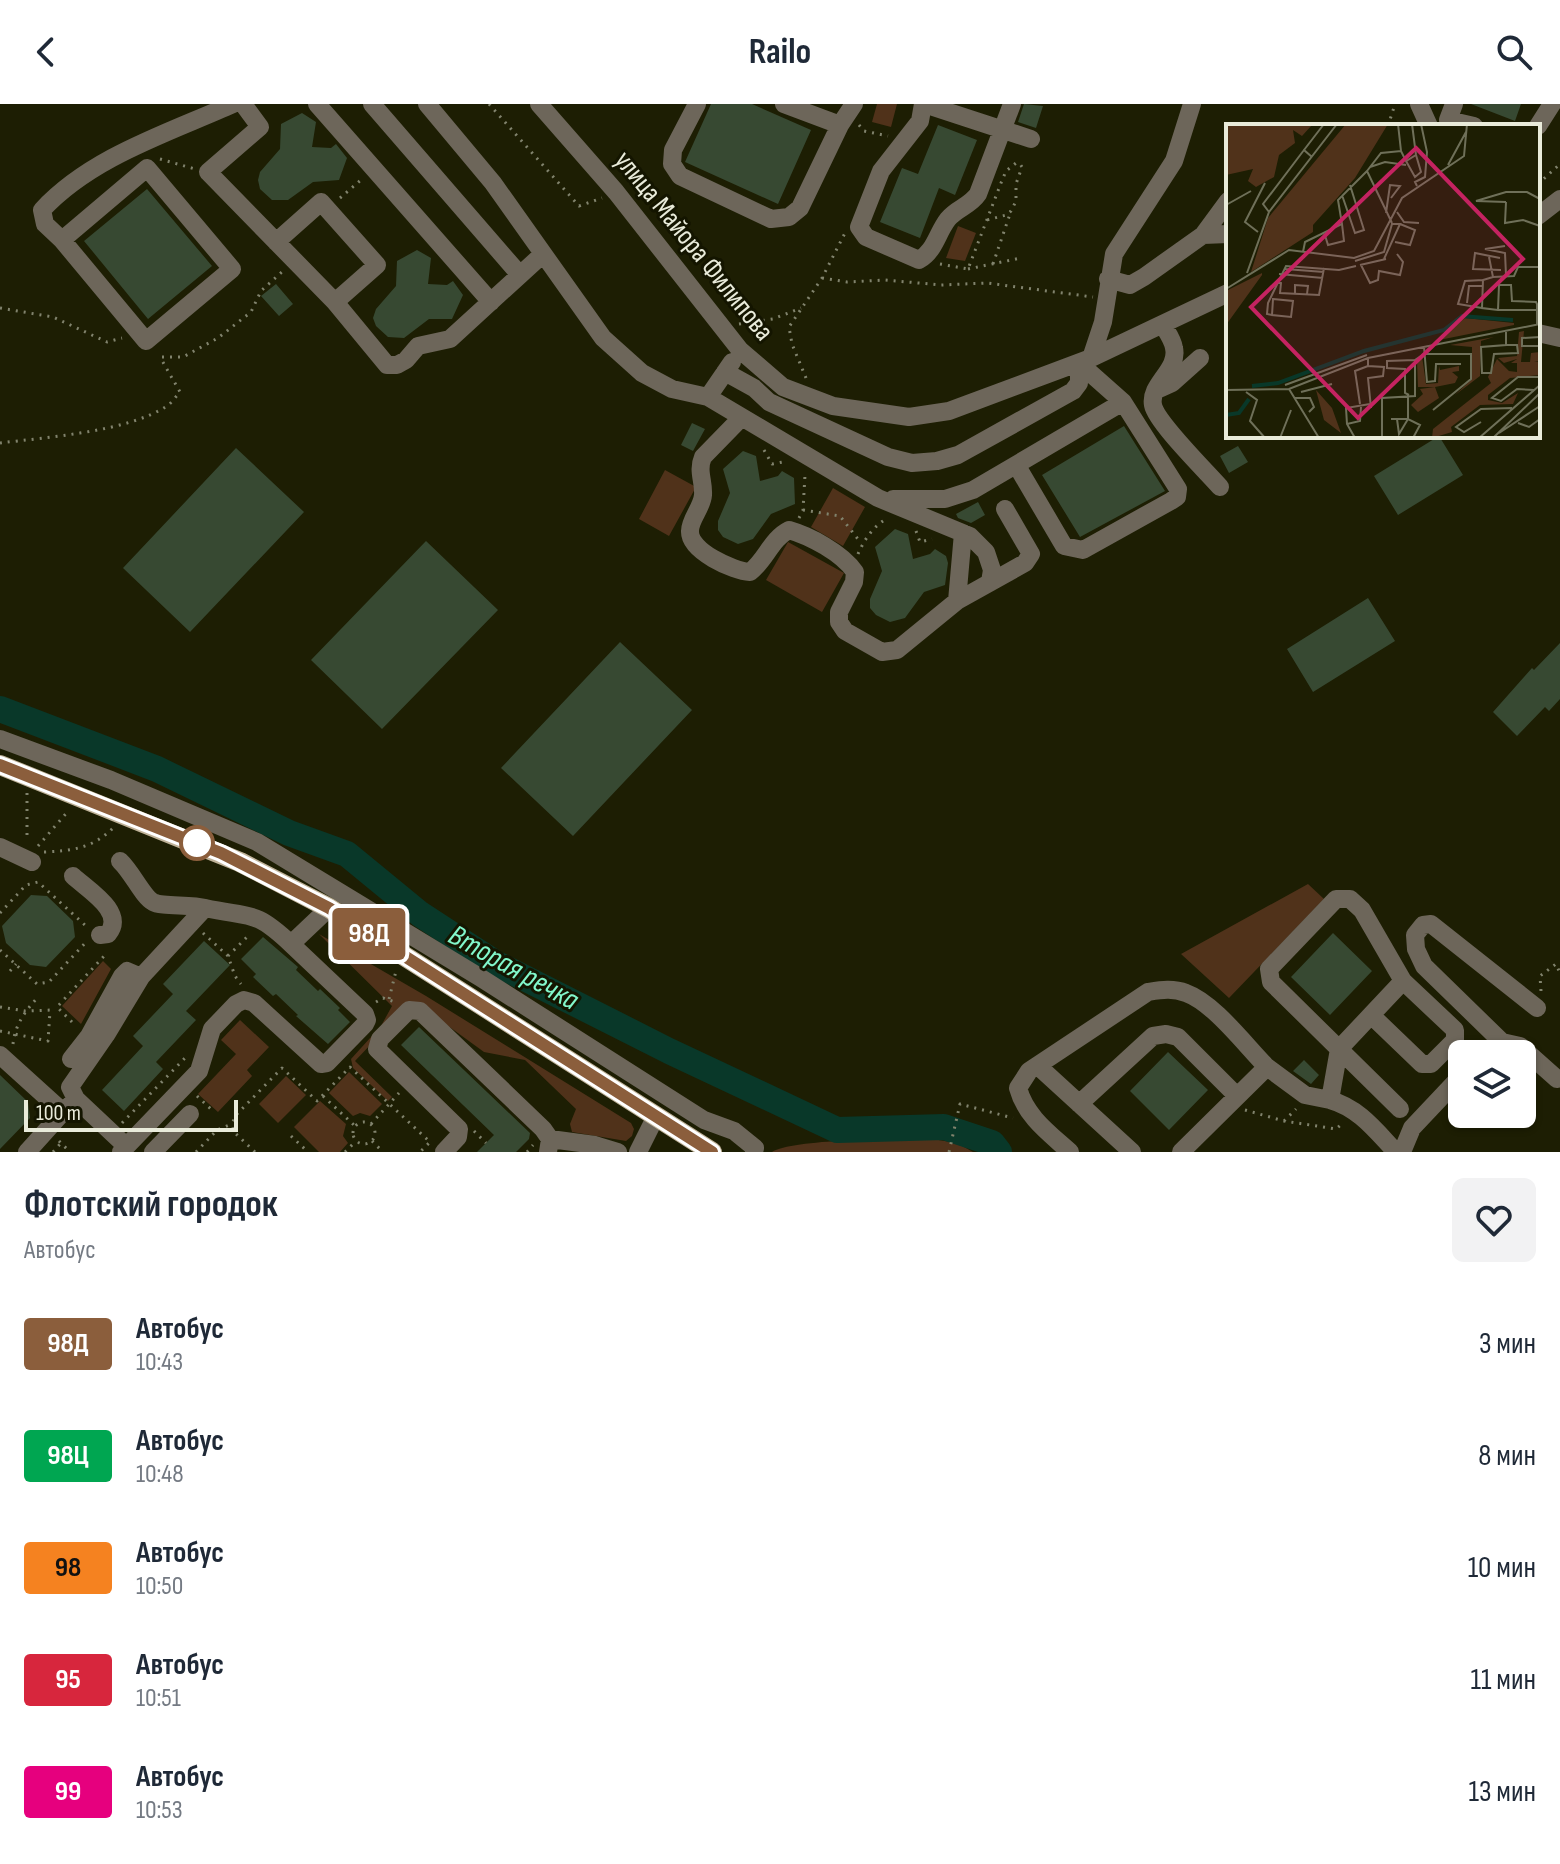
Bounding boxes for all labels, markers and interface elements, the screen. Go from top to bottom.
icon: back [24,30,68,74]
icon: search [1492,30,1536,74]
text: Railo [749,31,811,74]
inset map [1226,124,1540,438]
street label: улица Майора Филипова [607,144,780,347]
unlabelled marker [180,826,214,860]
line badge: 98Д [323,908,415,960]
text: 98Д [348,917,390,950]
water label: Вторая речка [442,917,585,1018]
map controls [1448,1040,1536,1128]
button: layers [1448,1040,1536,1128]
scale bar [24,1096,238,1132]
text: 100 m [36,1100,81,1127]
button: heart [1452,1178,1536,1262]
text: Флотский городок [24,1182,278,1227]
text: Автобус [24,1235,96,1266]
text: Автобус [136,1311,224,1347]
text: 3 мин [1479,1326,1536,1362]
text: 98Д [47,1327,89,1360]
text: 10:43 [136,1347,183,1378]
text: Автобус [136,1423,224,1459]
text: 8 мин [1478,1438,1536,1474]
text: 98Ц [47,1439,89,1472]
text: 10:48 [136,1459,184,1490]
text: Автобус [136,1535,224,1571]
text: 10 мин [1468,1550,1536,1586]
text: 98 [55,1551,81,1584]
text: 10:50 [136,1571,183,1602]
text: Автобус [136,1647,224,1683]
text: 11 мин [1471,1662,1536,1698]
text: 95 [55,1663,81,1696]
text: 10:51 [136,1683,181,1714]
text: Автобус [136,1759,224,1795]
text: 13 мин [1468,1774,1536,1810]
text: 99 [55,1775,81,1808]
text: 10:53 [136,1795,183,1826]

